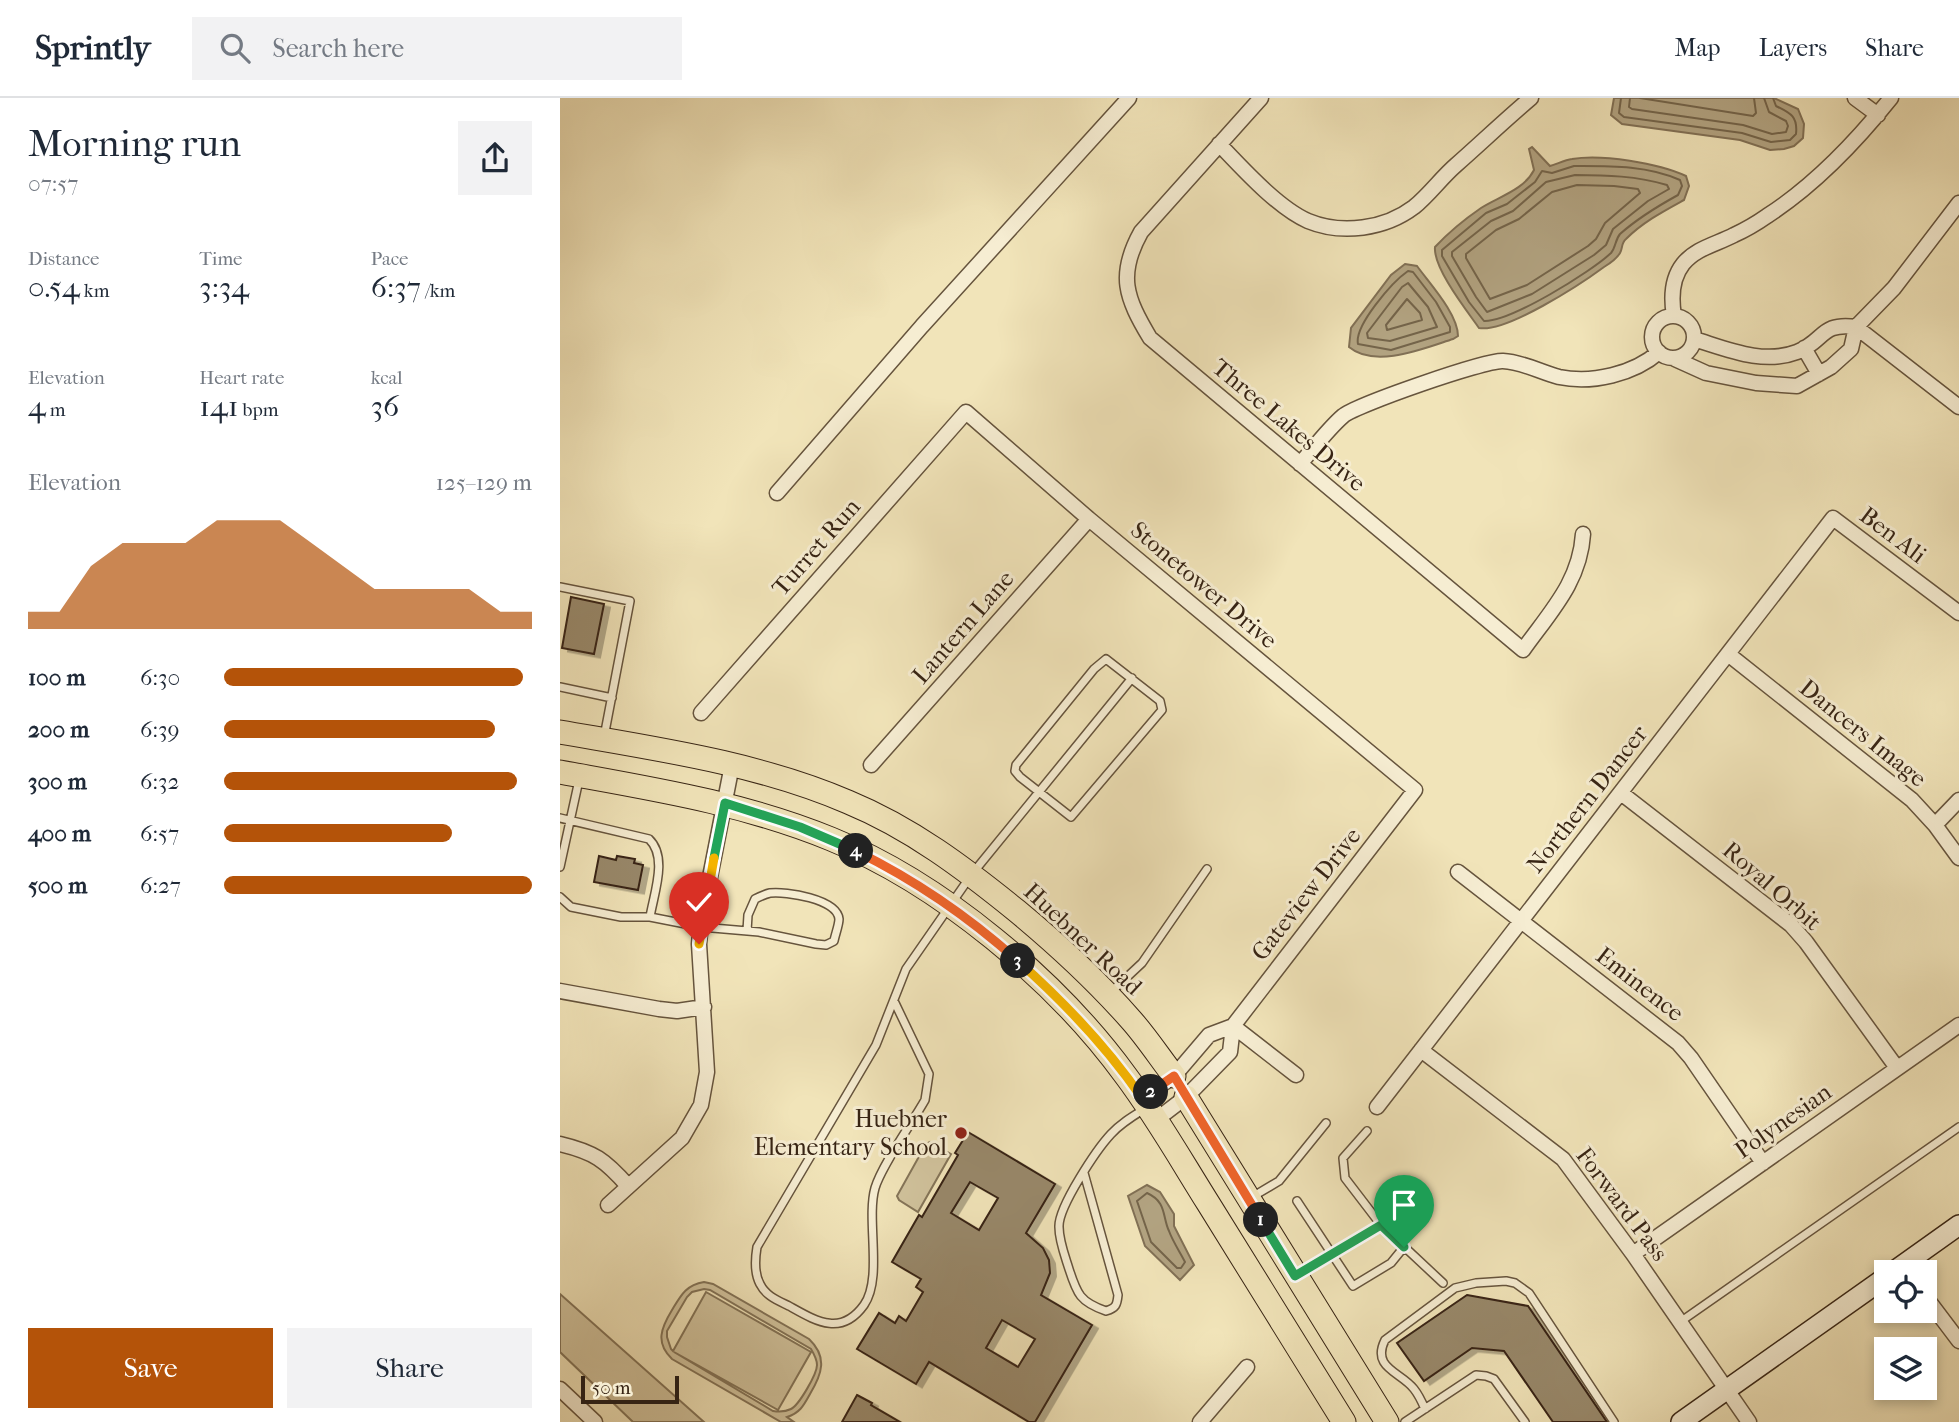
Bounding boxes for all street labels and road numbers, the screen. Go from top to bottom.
street label: Three Lakes Drive [1207,353,1371,497]
street label: Turret Run [766,493,866,601]
street label: Ben Ali [1854,501,1932,569]
street label: Stonetower Drive [1125,516,1283,654]
street label: Lantern Lane [906,565,1020,689]
street label: Dancers Image [1794,673,1932,793]
street label: Northern Dancer [1521,719,1654,878]
street label: Gateview Drive [1246,822,1367,966]
street label: Royal Orbit [1717,836,1827,937]
street label: Huebner Road [1018,877,1148,1001]
street label: Eminence [1591,941,1690,1027]
street label: Polynesian [1729,1078,1837,1164]
street label: Forward Pass [1570,1142,1674,1266]

